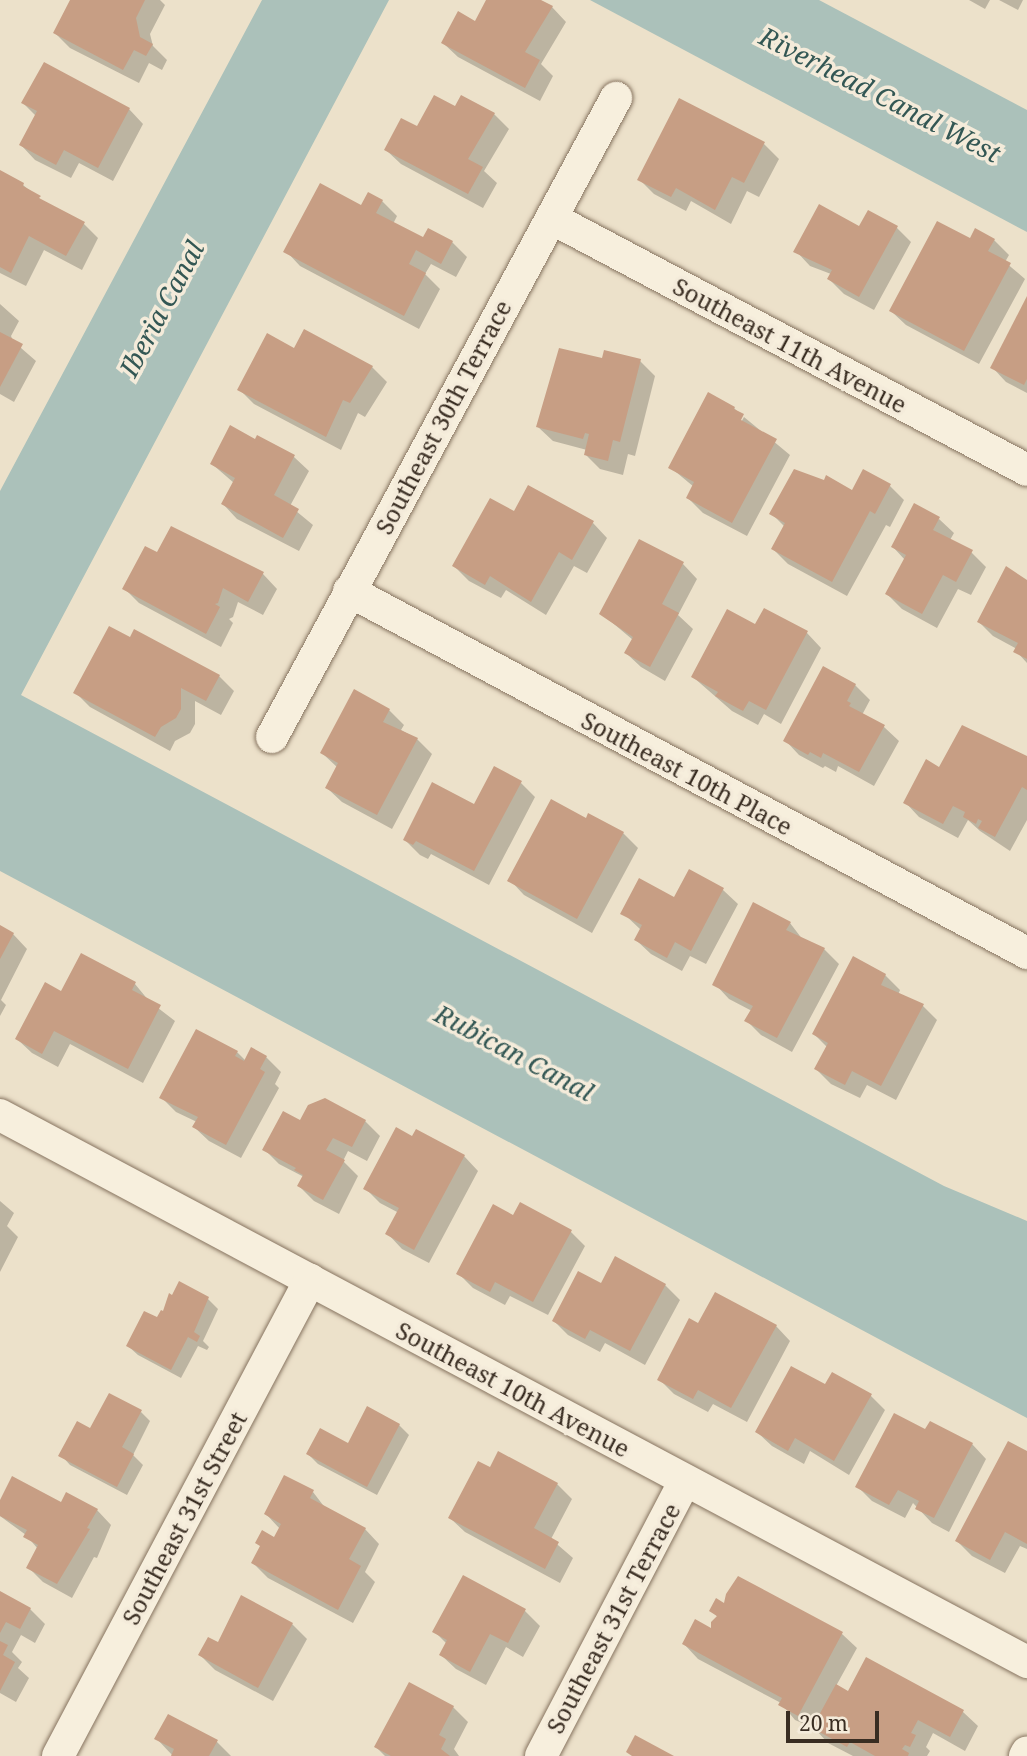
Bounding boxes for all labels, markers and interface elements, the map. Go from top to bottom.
water label: Riverhead Canal West [754,21,1006,169]
water label: Iberia Canal [113,236,211,382]
street label: Southeast 11th Avenue [668,271,912,419]
street label: Southeast 30th Terrace [369,295,517,539]
street label: Southeast 10th Place [577,705,797,841]
water label: Rubican Canal [429,998,599,1108]
street label: Southeast 10th Avenue [391,1315,635,1463]
street label: Southeast 31st Street [116,1407,252,1629]
street label: Southeast 31st Terrace [540,1498,686,1738]
scale bar [789,1696,882,1740]
text: 20 m [799,1709,848,1737]

